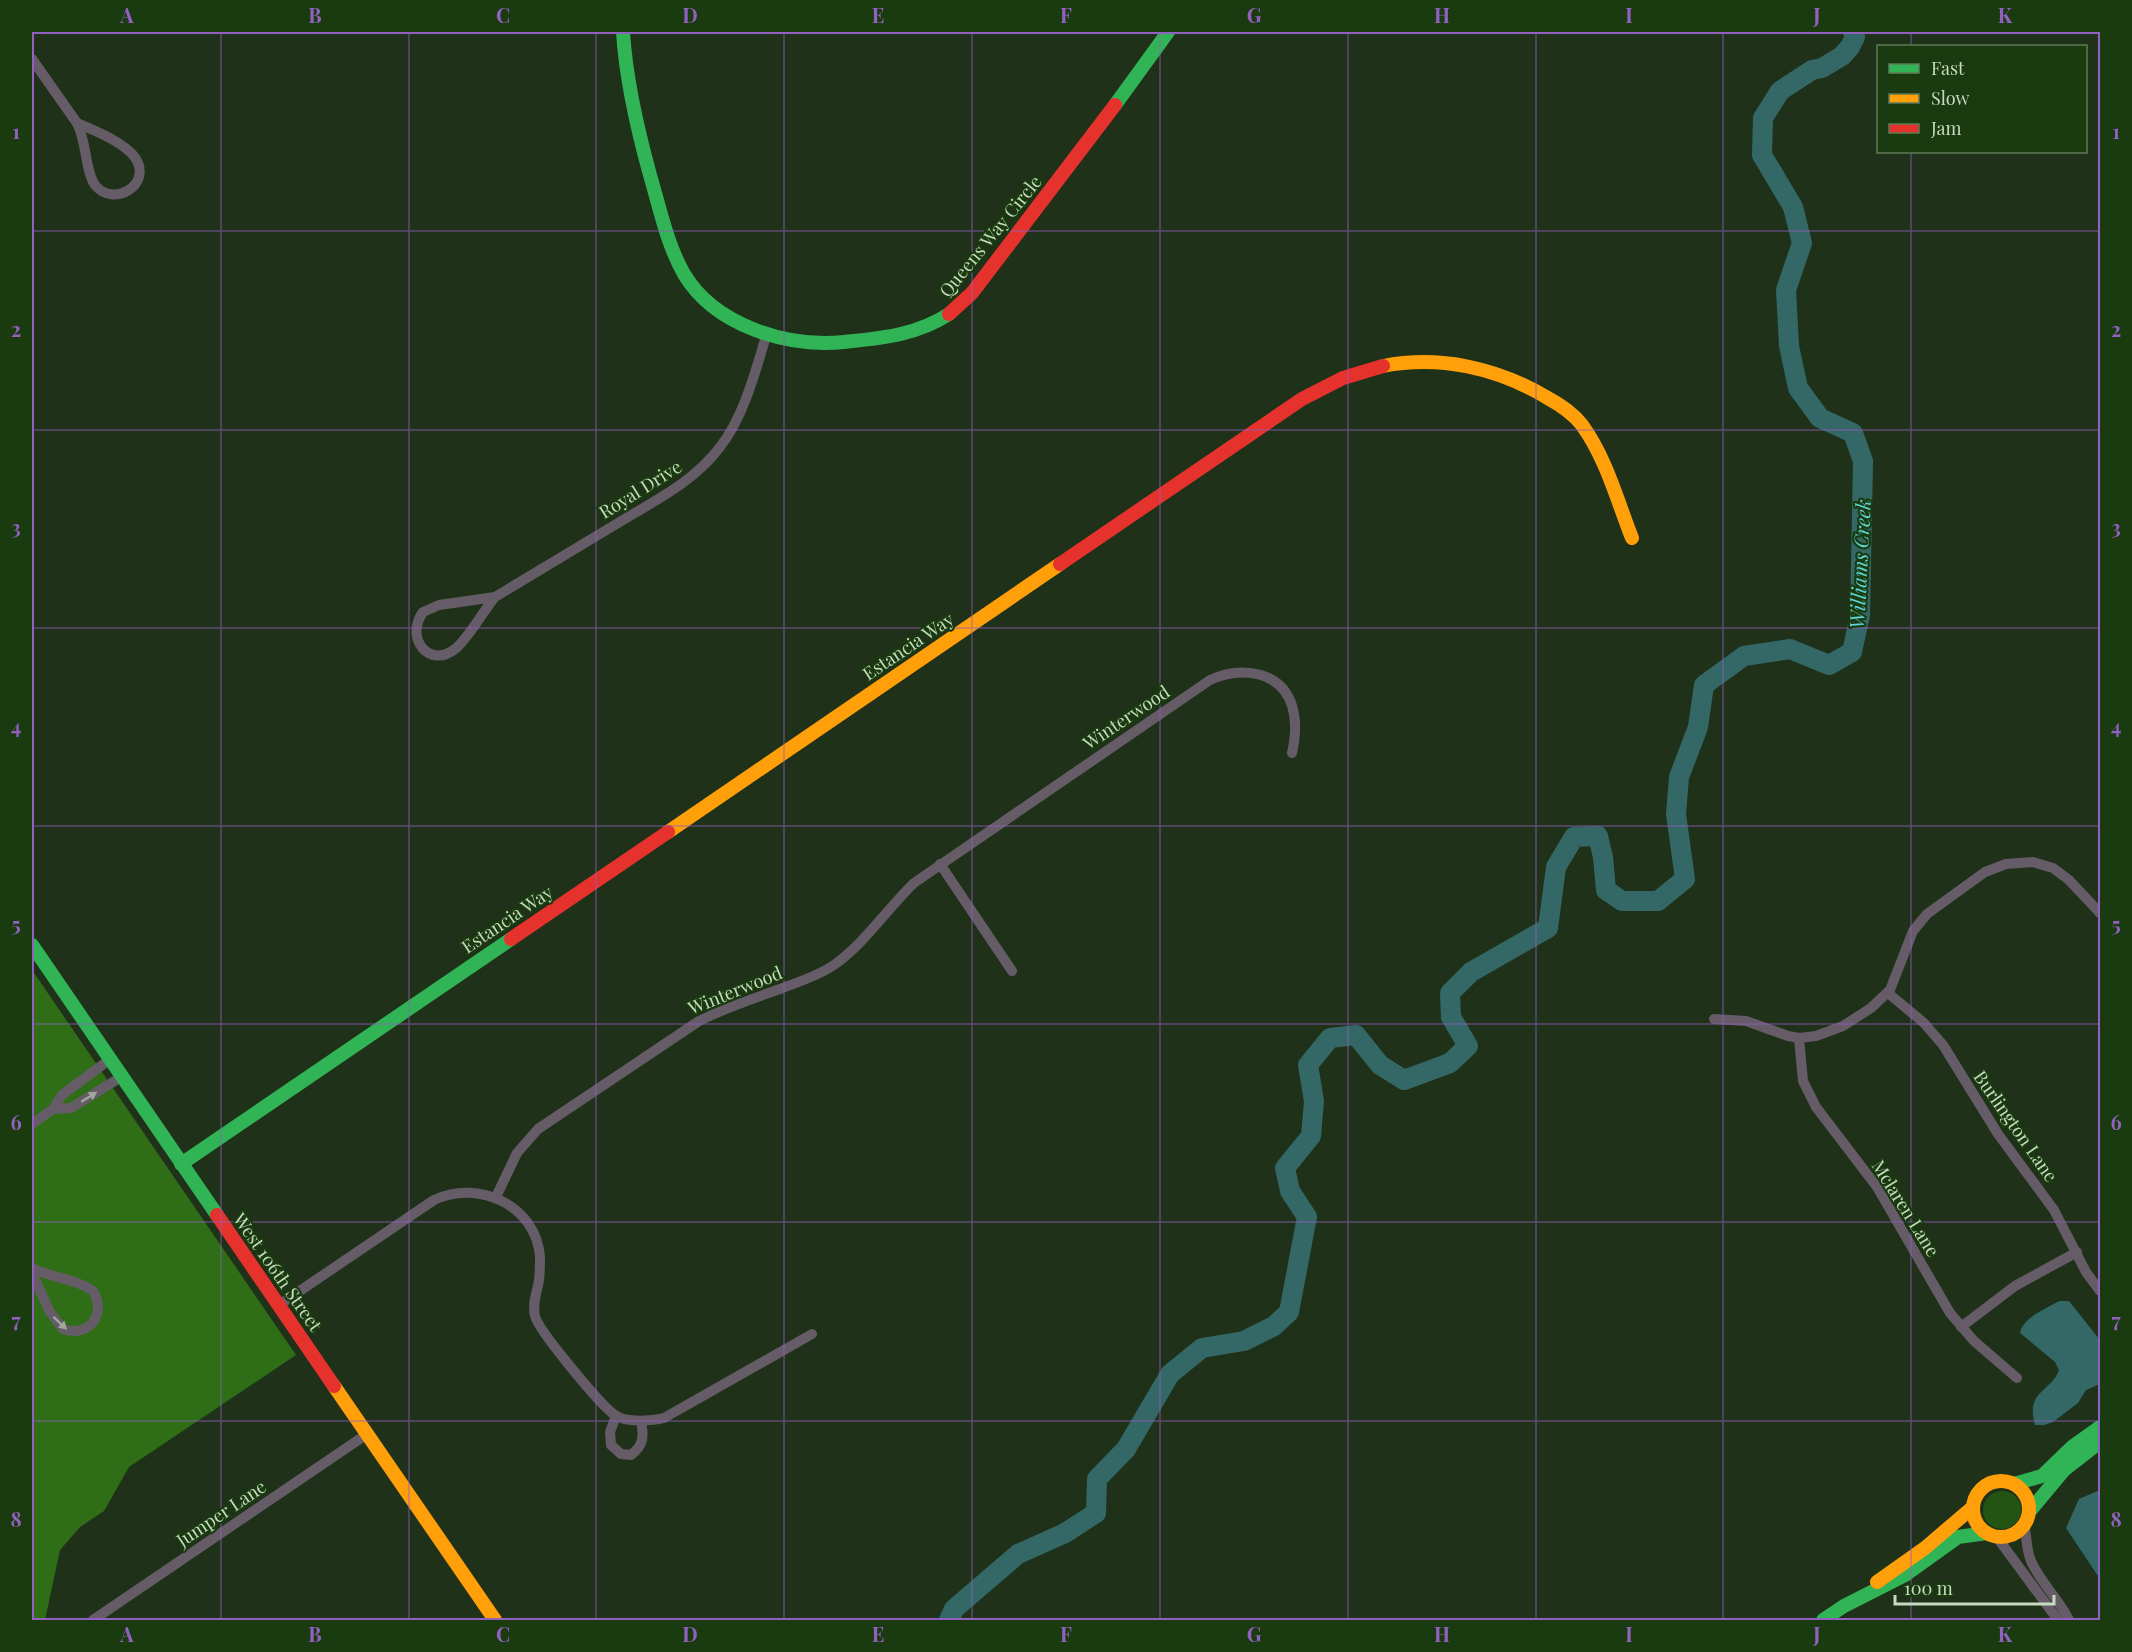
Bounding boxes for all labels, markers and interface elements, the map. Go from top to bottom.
text: A [119,1,134,28]
text: B [308,1,322,28]
text: C [496,1,510,28]
text: D [682,1,698,28]
text: E [872,1,884,28]
text: F [1060,1,1072,28]
text: G [1247,1,1262,28]
text: H [1434,1,1450,28]
text: I [1625,1,1633,28]
text: J [1812,1,1821,28]
text: K [1998,1,2013,28]
legend [1877,45,2087,153]
text: Fast [1931,56,1965,80]
text: Slow [1931,86,1969,110]
text: Jam [1930,116,1961,140]
text: 1 [12,117,20,144]
text: 1 [2112,117,2120,144]
street label: Queens Way Circle [933,170,1047,302]
text: 2 [11,315,21,342]
text: 2 [2111,315,2121,342]
street label: Royal Drive [594,454,686,524]
water label: Williams Creek [1842,498,1876,630]
text: 3 [11,513,21,540]
text: 3 [2111,513,2121,540]
street label: Estancia Way [858,607,958,685]
street label: Winterwood [1077,679,1174,755]
text: 4 [11,712,21,739]
text: 4 [2111,712,2121,739]
street label: Estancia Way [457,880,557,958]
text: 5 [11,910,21,937]
text: 5 [2111,910,2121,937]
street label: Winterwood [684,960,786,1020]
street label: Burlington Lane [1969,1066,2063,1186]
one-way arrow [80,1092,97,1103]
text: 6 [10,1108,22,1135]
text: 6 [2110,1108,2122,1135]
street label: Mclaren Lane [1867,1155,1945,1261]
street label: West 106th Street [228,1207,328,1336]
text: 7 [11,1306,21,1333]
text: 7 [2111,1306,2121,1333]
one-way arrow [53,1316,68,1330]
street label: Jumper Lane [171,1474,270,1552]
text: 8 [10,1505,22,1532]
text: 8 [2110,1505,2122,1532]
scale bar [1895,1568,2054,1606]
text: 100 m [1904,1576,1953,1600]
text: A [119,1620,134,1647]
text: B [308,1620,322,1647]
text: C [496,1620,510,1647]
text: D [682,1620,698,1647]
text: E [872,1620,884,1647]
text: F [1060,1620,1072,1647]
text: G [1247,1620,1262,1647]
text: H [1434,1620,1450,1647]
text: I [1625,1620,1633,1647]
text: J [1812,1620,1821,1647]
text: K [1998,1620,2013,1647]

